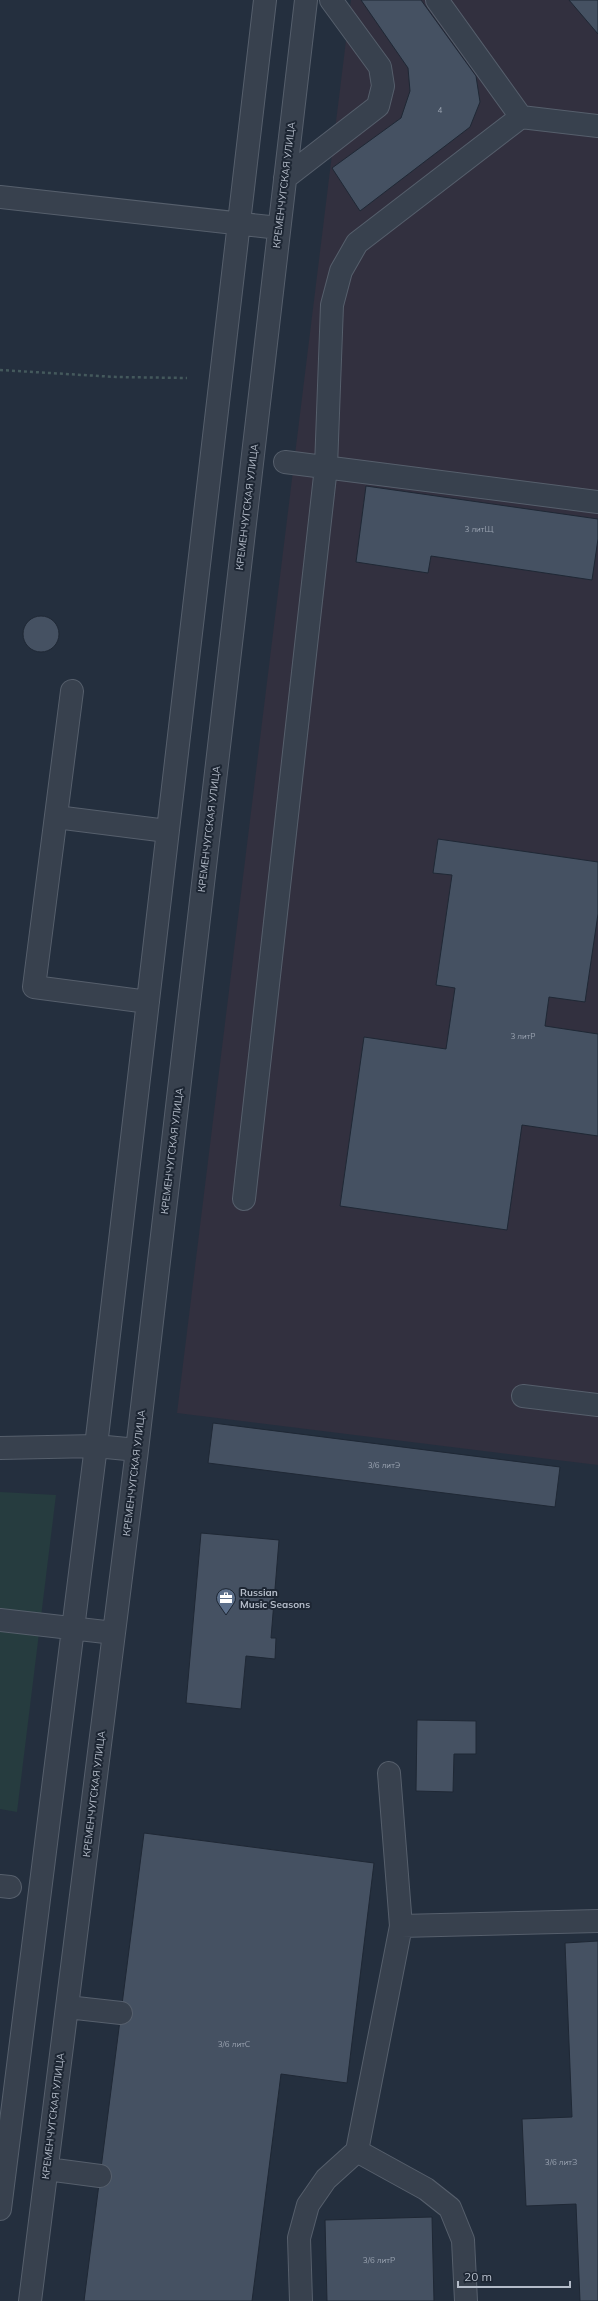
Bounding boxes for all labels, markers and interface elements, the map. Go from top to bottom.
house number: 4 [438,105,443,115]
street label: КРЕМЕНЧУГСКАЯ УЛИЦА [270,120,298,249]
street label: КРЕМЕНЧУГСКАЯ УЛИЦА [233,442,261,571]
house number: 3 литЩ [465,524,494,534]
street label: КРЕМЕНЧУГСКАЯ УЛИЦА [195,764,223,893]
house number: 3 литР [510,1031,536,1041]
street label: КРЕМЕНЧУГСКАЯ УЛИЦА [158,1086,186,1215]
street label: КРЕМЕНЧУГСКАЯ УЛИЦА [120,1408,148,1537]
house number: 3/6 литЭ [368,1460,401,1470]
place label: Russian Music Seasons [240,1586,310,1611]
office icon: Russian Music Seasons [215,1587,237,1615]
street label: КРЕМЕНЧУГСКАЯ УЛИЦА [80,1729,108,1858]
house number: 3/6 литС [218,2039,251,2049]
street label: КРЕМЕНЧУГСКАЯ УЛИЦА [39,2051,67,2180]
house number: 3/6 литЗ [545,2157,577,2167]
house number: 3/6 литР [363,2255,395,2265]
scale bar [458,2263,570,2289]
text: 20 m [464,2269,492,2284]

